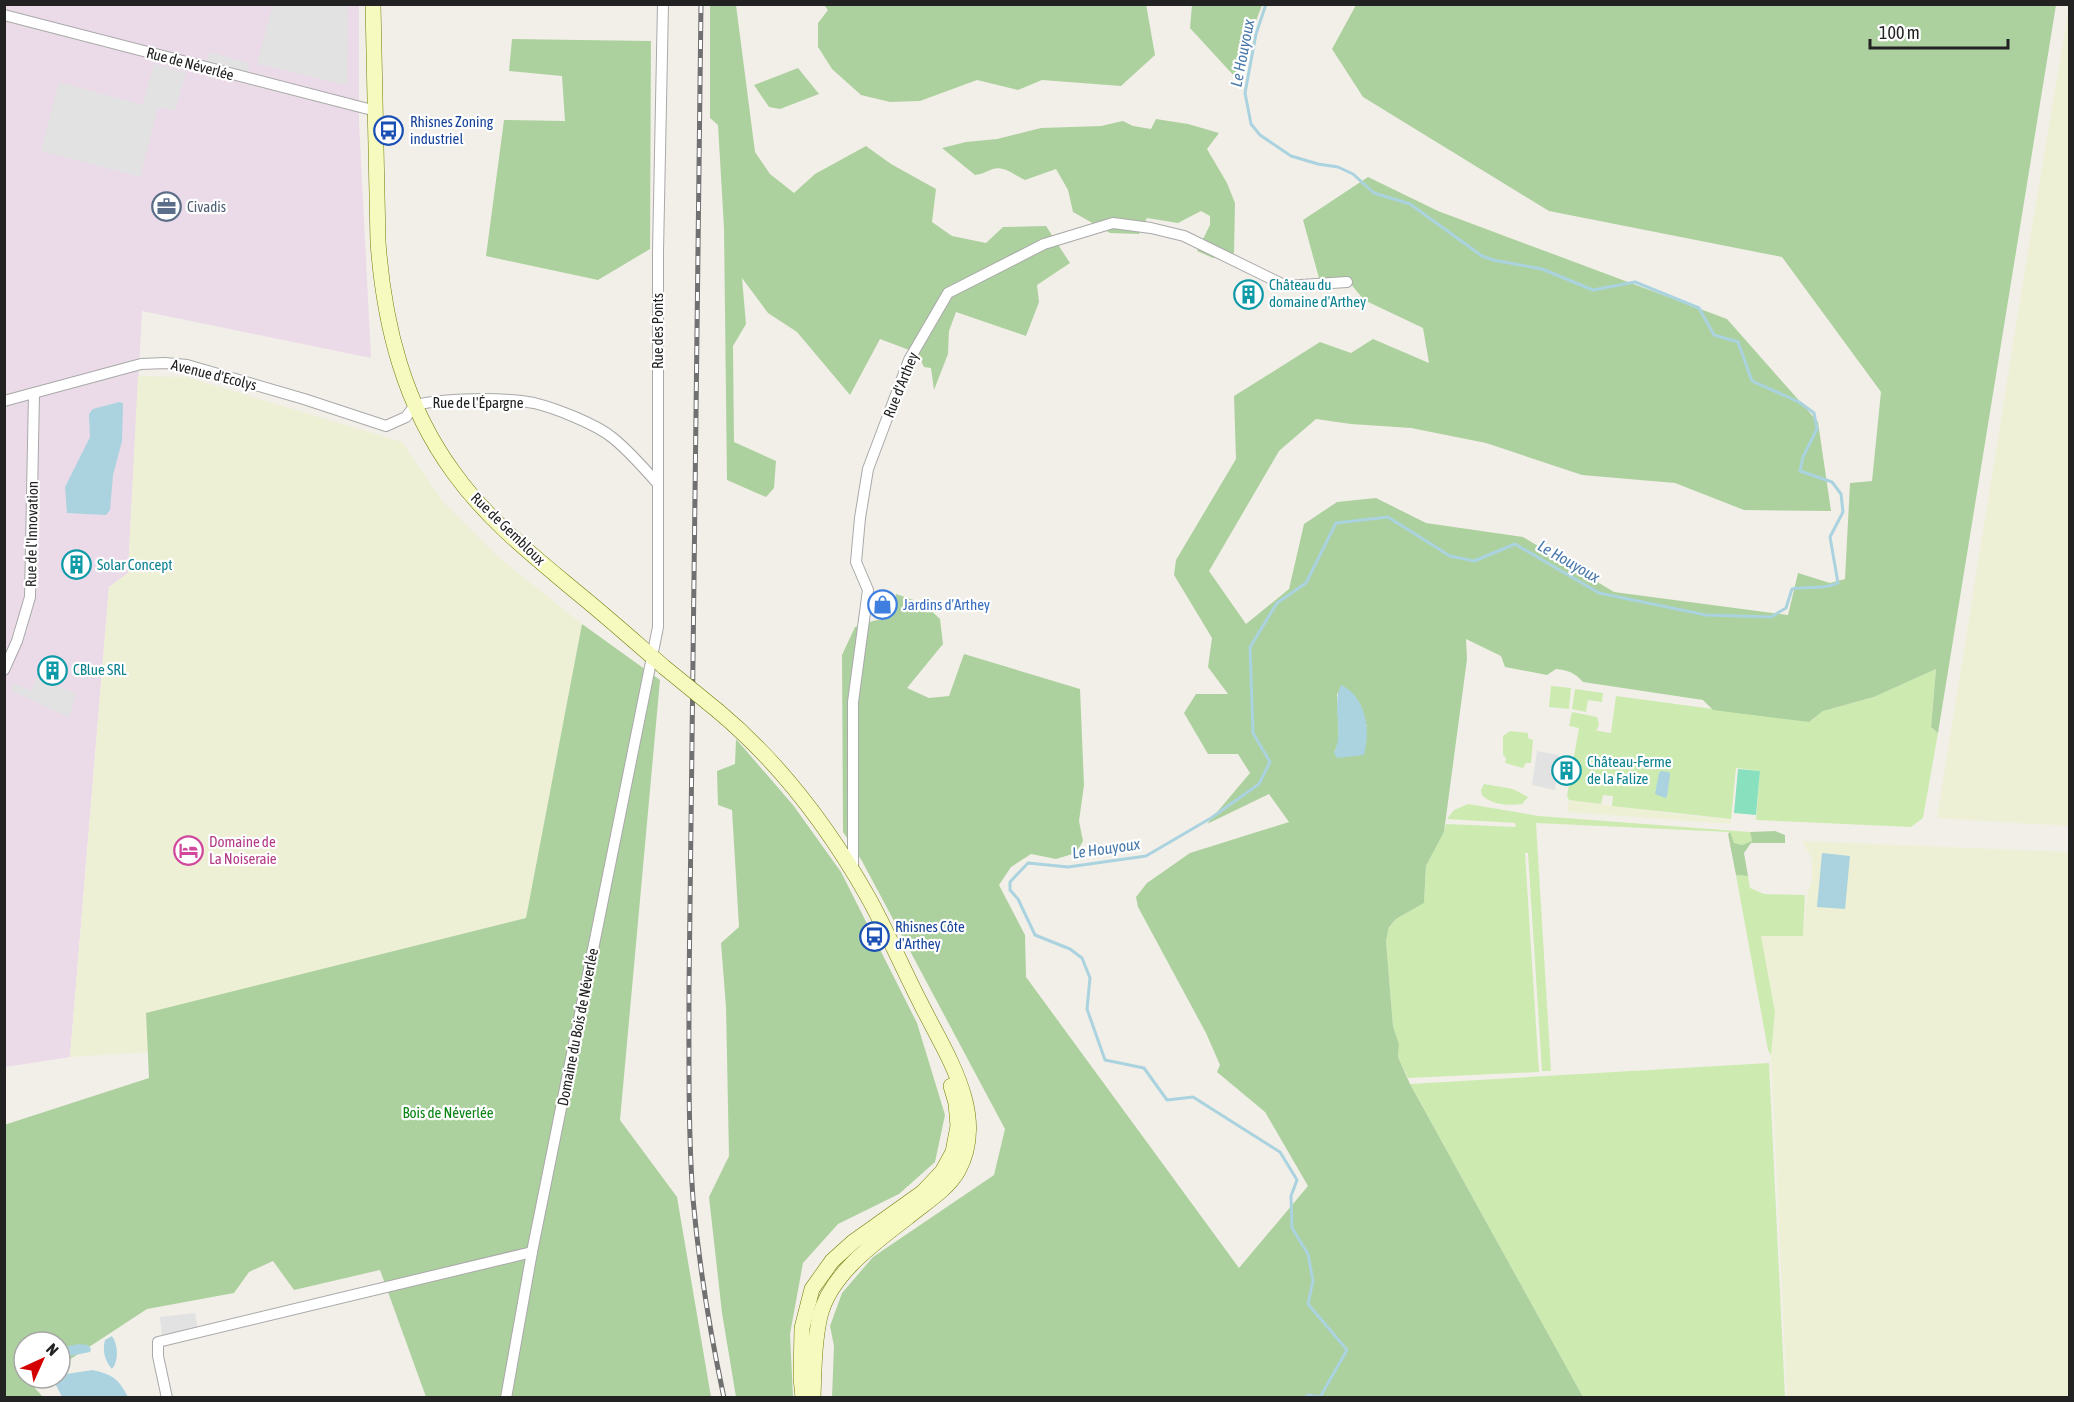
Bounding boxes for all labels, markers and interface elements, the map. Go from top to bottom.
scale bar [1870,12,2008,50]
water label: Le Houyoux [1227,17,1258,88]
text: 100 m [1879,22,1920,43]
street label: Rue de Néverlée [145,44,236,83]
place label: Rhisnes Zoning industriel [410,113,494,147]
bus stop icon: Rhisnes Zoning industriel [373,115,405,147]
office icon: Civadis [150,191,182,223]
place label: Civadis [187,198,226,215]
place label: Château du domaine d'Arthey [1269,276,1366,310]
building icon: Château du domaine d'Arthey [1232,278,1264,310]
street label: Rue des Ponts [649,293,666,369]
street label: Rue d'Arthey [880,350,921,420]
street label: Avenue d'Ecolys [170,356,259,393]
street label: Rue de l'Épargne [432,394,524,411]
street label: Rue de l'Innovation [22,481,41,587]
street label: Rue de Gembloux [468,489,549,568]
water label: Le Houyoux [1534,536,1604,587]
building icon: Solar Concept [60,549,92,581]
place label: Solar Concept [97,556,173,573]
shop icon: Jardins d'Arthey [866,589,898,621]
place label: Jardins d'Arthey [903,596,990,613]
building icon: CBlue SRL [36,654,68,686]
place label: CBlue SRL [73,661,127,678]
place label: Château-Ferme de la Falize [1587,753,1672,787]
building icon: Château-Ferme de la Falize [1550,755,1582,787]
place label: Domaine de La Noiseraie [209,833,277,867]
water label: Le Houyoux [1071,834,1142,863]
hotel icon: Domaine de La Noiseraie [172,835,204,867]
place label: Rhisnes Côte d'Arthey [895,918,965,952]
bus stop icon: Rhisnes Côte d'Arthey [858,920,890,952]
street label: Domaine du Bois de Néverlée [554,946,601,1107]
park label: Bois de Néverlée [402,1104,494,1121]
north arrow [12,1330,72,1390]
text: N [43,1340,62,1359]

